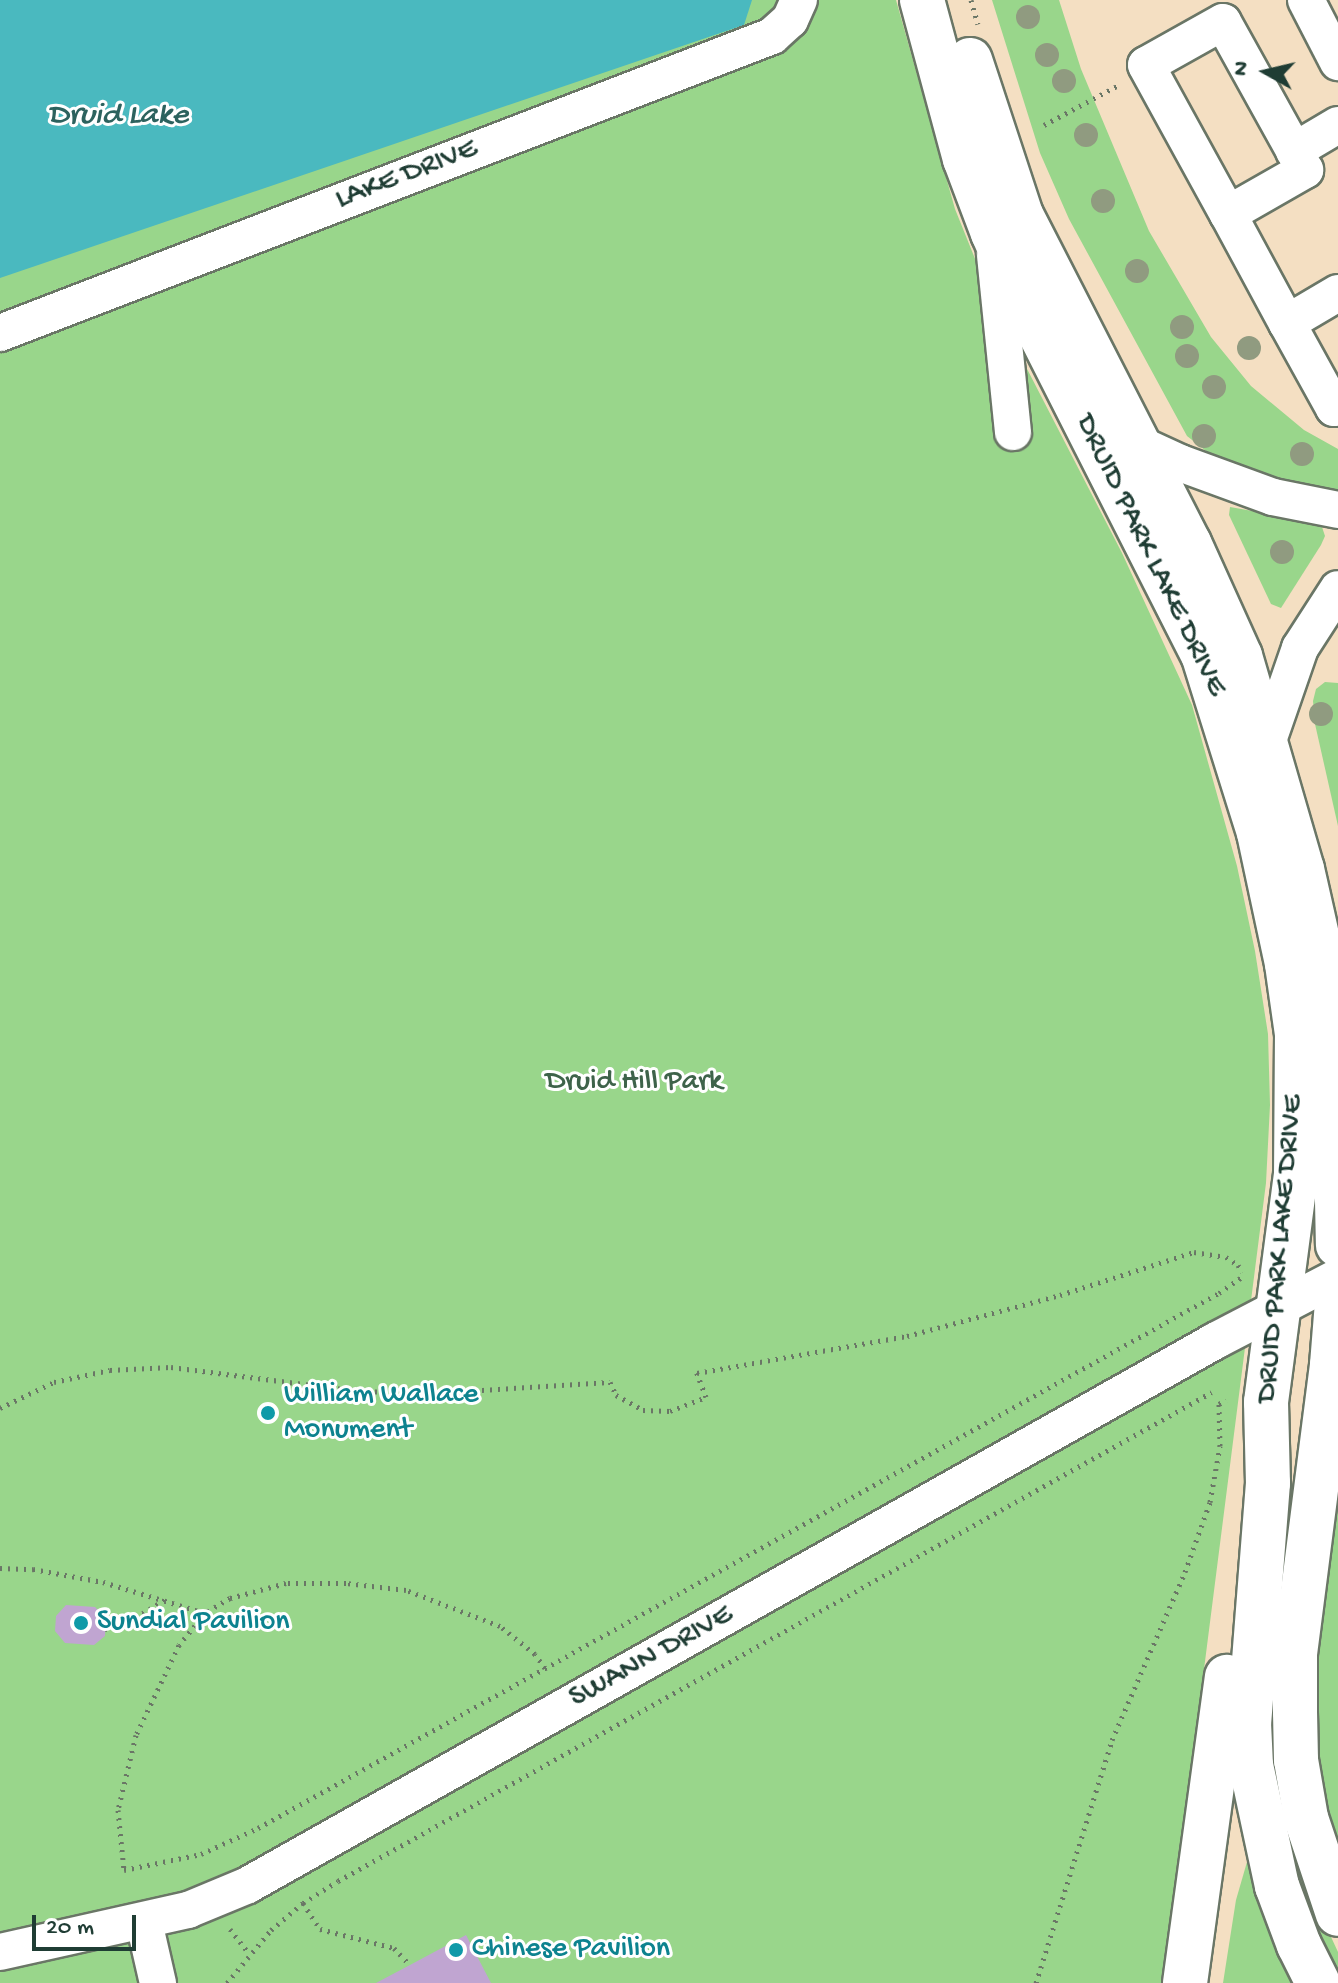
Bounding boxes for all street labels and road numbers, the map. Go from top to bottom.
street label: LAKE DRIVE [331,133,483,219]
street label: DRUID PARK LAKE DRIVE [1065,409,1233,703]
street label: DRUID PARK LAKE DRIVE [1251,1094,1313,1404]
street label: SWANN DRIVE [564,1598,740,1718]

